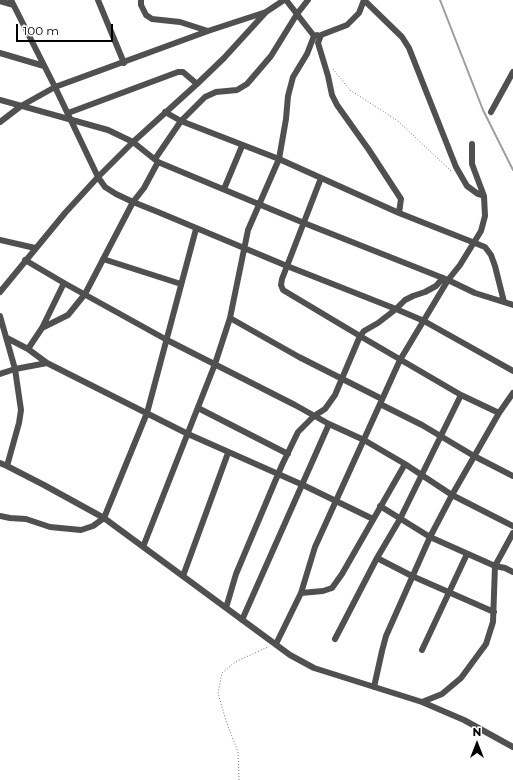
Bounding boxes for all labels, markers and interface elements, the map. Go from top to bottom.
scale bar [18,16,115,42]
text: 100 m [23,23,59,38]
north arrow [457,724,497,764]
text: N [473,725,481,739]

